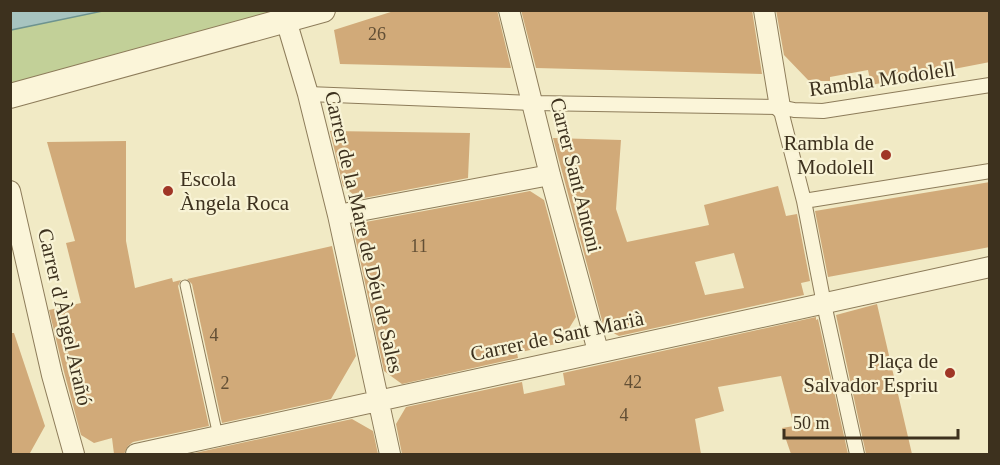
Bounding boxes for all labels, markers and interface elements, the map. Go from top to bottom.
house number: 26 [368,24,386,44]
street label: Rambla Modolell [807,57,957,101]
street label: Carrer de la Mare de Déu de Sales [320,89,408,375]
street label: Carrer Sant Antoni [545,95,607,255]
place label: Rambla de Modolell [784,131,874,179]
marker: Rambla de Modolell [879,148,893,162]
place label: Escola Àngela Roca [180,167,290,215]
marker: Escola Àngela Roca [161,184,175,198]
street label: Carrer d'Àngel Arañó [33,226,97,408]
house number: 11 [410,236,428,256]
street label: Carrer de Sant Marià [468,306,647,366]
house number: 4 [210,325,219,345]
place label: Plaça de Salvador Espriu [803,349,938,397]
marker: Plaça de Salvador Espriu [943,366,957,380]
house number: 42 [624,372,642,392]
house number: 2 [221,373,230,393]
scale bar [784,402,958,440]
house number: 4 [620,405,629,425]
text: 50 m [793,413,830,433]

